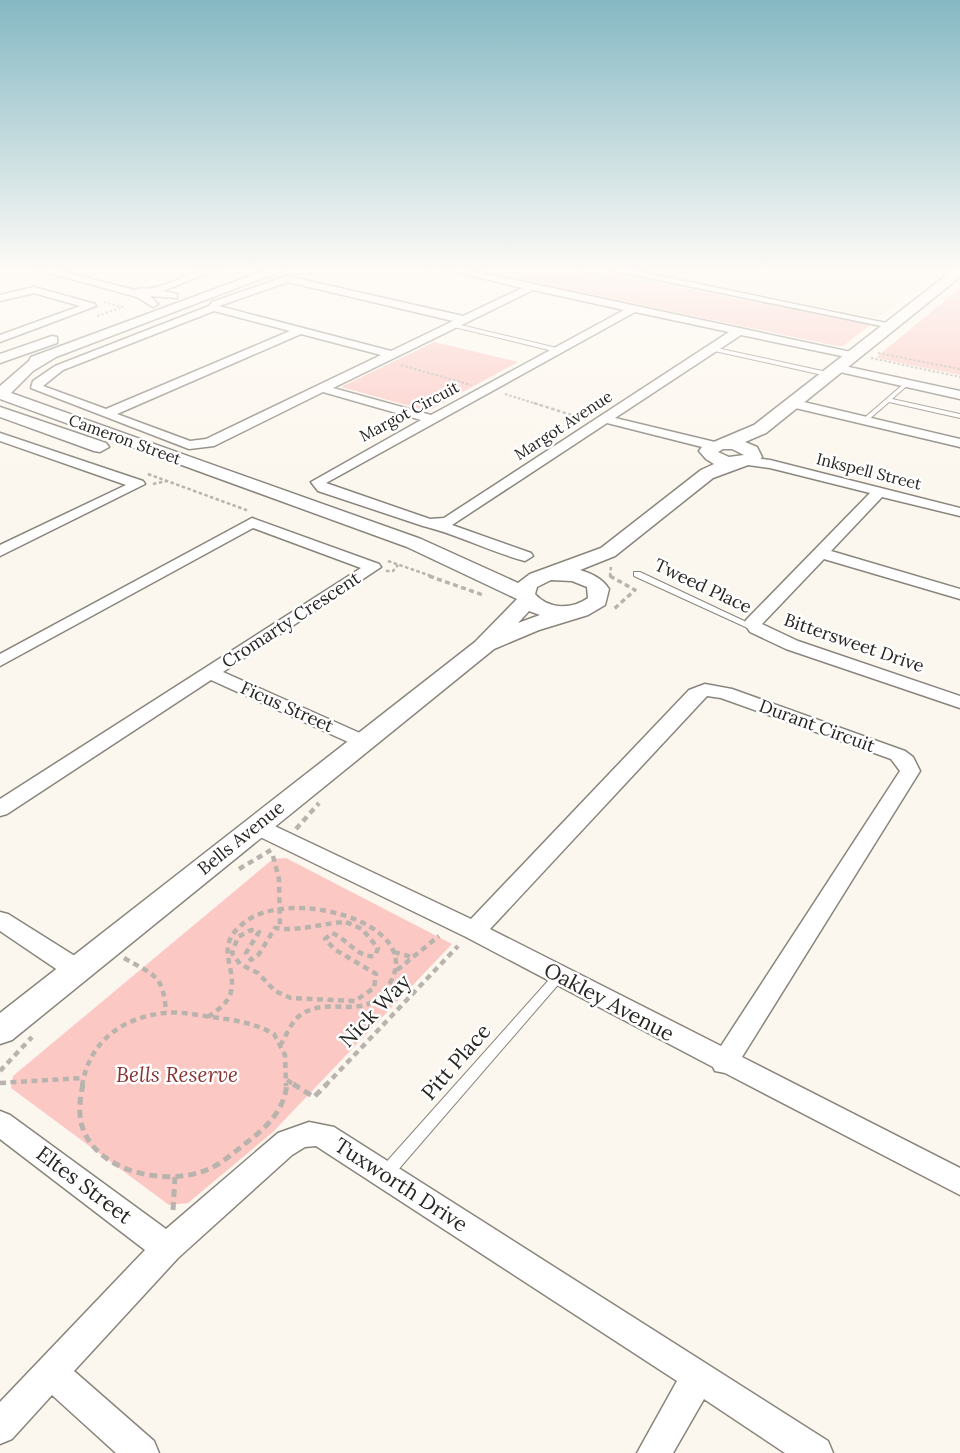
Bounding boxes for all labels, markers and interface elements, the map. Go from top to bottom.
street label: Margot Circuit [356,376,463,446]
street label: Margot Avenue [510,386,616,464]
street label: Cameron Street [66,409,185,469]
street label: Inkspell Street [814,448,924,494]
street label: Tweed Place [651,553,756,618]
street label: Cromarty Crescent [217,566,364,673]
street label: Bittersweet Drive [781,608,927,677]
street label: Ficus Street [237,676,337,737]
street label: Durant Circuit [756,694,878,757]
street label: Bells Avenue [193,796,289,880]
street label: Oakley Avenue [539,956,679,1047]
street label: Nick Way [333,968,416,1053]
street label: Pitt Place [415,1018,496,1105]
park label: Bells Reserve [116,1061,238,1088]
street label: Tuxworth Drive [329,1131,473,1238]
street label: Eltes Street [31,1140,138,1230]

